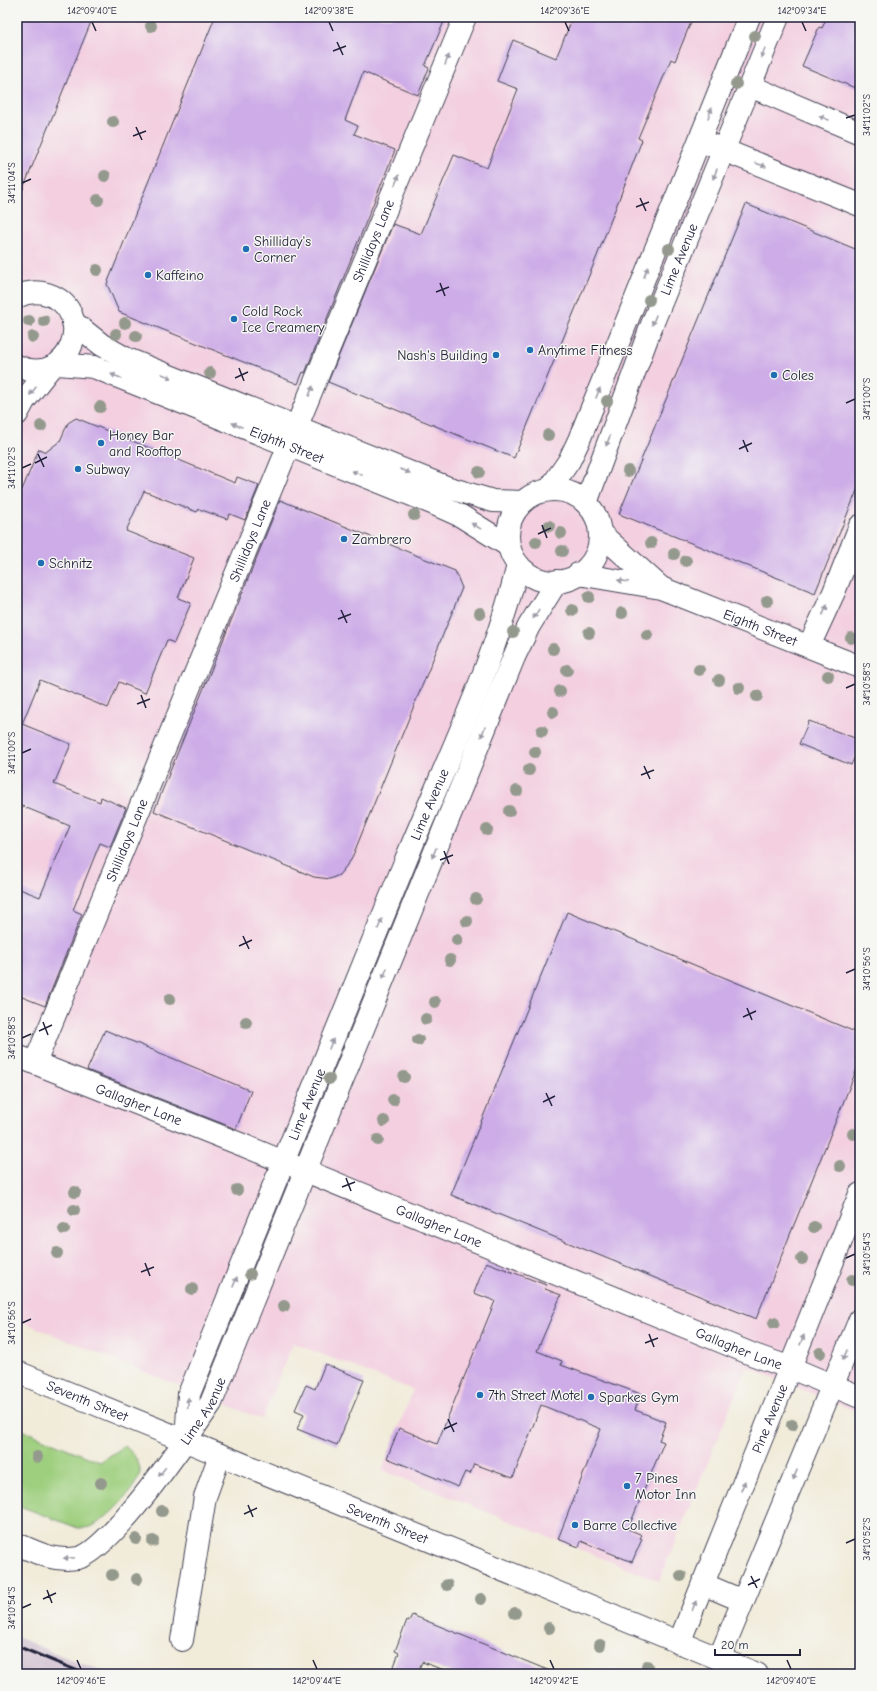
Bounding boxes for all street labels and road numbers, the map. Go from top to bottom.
street label: Shillidays Lane [348,197,398,285]
street label: Lime Avenue [657,221,701,298]
street label: Eighth Street [248,422,327,467]
street label: Shillidays Lane [225,497,274,584]
street label: Eighth Street [721,605,801,650]
street label: Lime Avenue [407,766,452,843]
street label: Shillidays Lane [102,796,151,884]
street label: Lime Avenue [284,1066,329,1142]
street label: Gallagher Lane [93,1079,185,1129]
street label: Gallagher Lane [394,1200,485,1251]
street label: Gallagher Lane [693,1324,785,1373]
street label: Lime Avenue [176,1375,229,1448]
street label: Seventh Street [44,1377,131,1425]
street label: Pine Avenue [748,1381,791,1456]
street label: Seventh Street [344,1499,431,1548]

